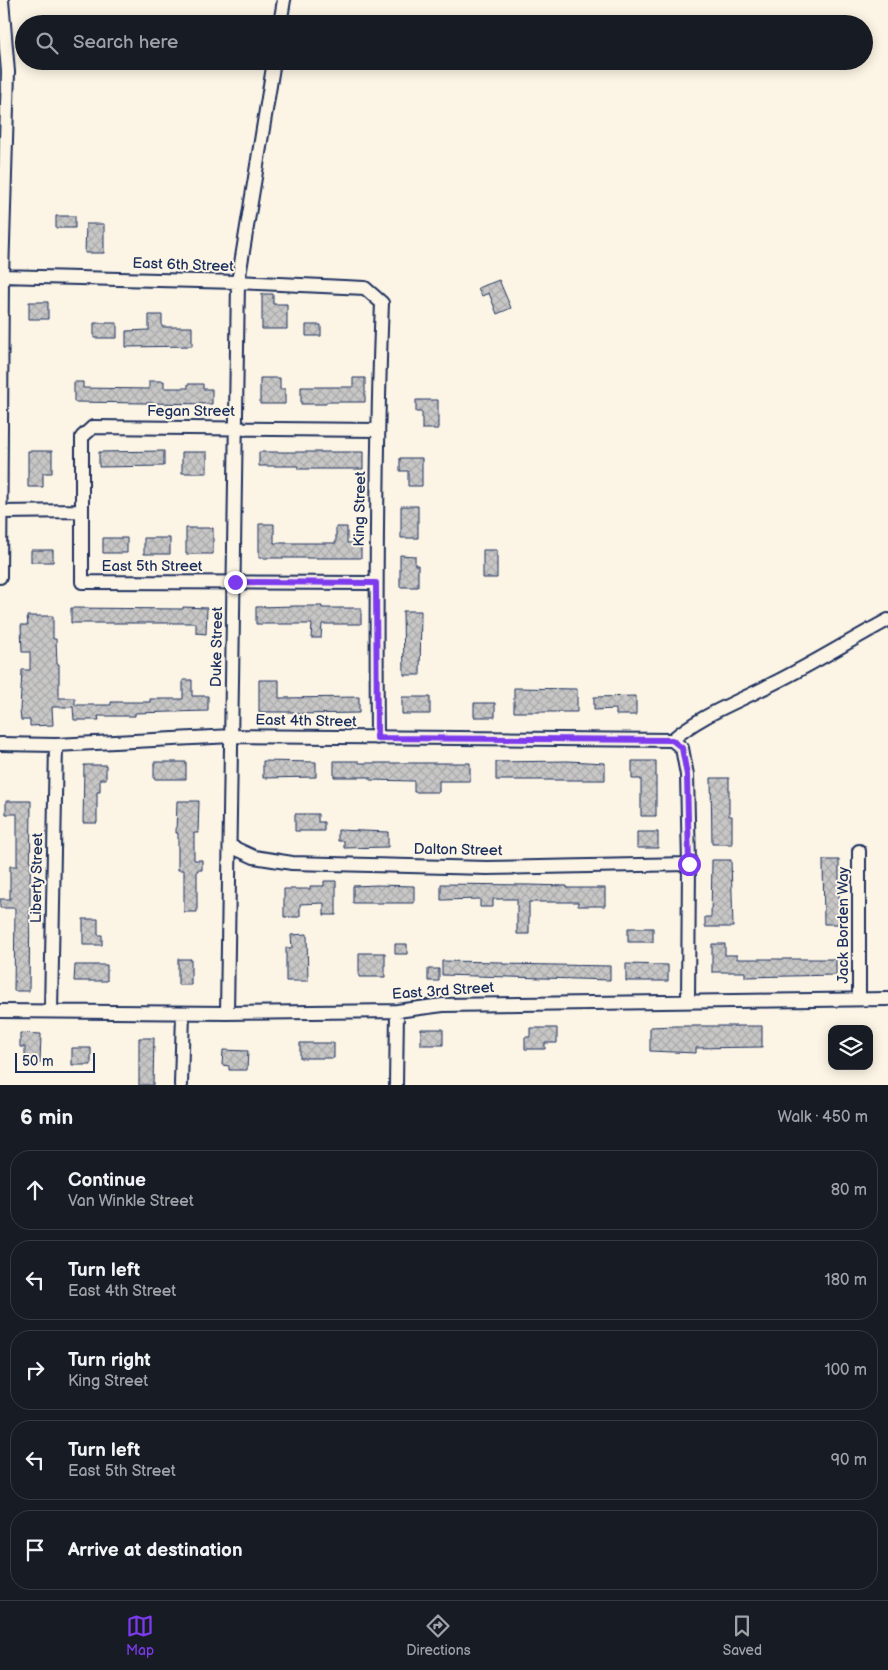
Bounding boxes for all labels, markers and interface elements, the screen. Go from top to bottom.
search box [15,15,873,70]
icon: search [33,29,61,57]
text: Search here [73,31,178,54]
street label: East 6th Street [132,254,234,276]
street label: Fegan Street [147,402,235,421]
street label: King Street [350,471,370,547]
street label: East 5th Street [102,557,203,576]
route end [224,571,247,594]
street label: Duke Street [207,606,227,687]
street label: East 4th Street [255,711,357,731]
street label: Liberty Street [27,832,47,923]
street label: Dalton Street [414,840,503,860]
route start [678,853,701,876]
street label: Jack Borden Way [834,866,853,983]
street label: East 3rd Street [391,978,495,1004]
map controls [828,1025,873,1070]
button: layers [828,1025,873,1070]
scale bar [15,1050,95,1073]
text: 50 m [22,1053,54,1070]
text: 6 min [20,1105,73,1130]
text: Walk · 450 m [778,1108,868,1127]
text: Continue [68,1169,146,1192]
icon: ahead [21,1176,49,1204]
text: 80 m [831,1181,867,1200]
text: Van Winkle Street [68,1192,194,1211]
text: Turn left [68,1259,140,1282]
icon: left [21,1266,49,1294]
text: 180 m [825,1271,867,1290]
text: East 4th Street [68,1282,176,1301]
text: Turn right [68,1349,151,1372]
icon: right [21,1356,49,1384]
text: 100 m [824,1361,867,1380]
text: King Street [68,1372,148,1391]
text: Turn left [68,1439,140,1462]
icon: left [21,1446,49,1474]
text: 90 m [831,1451,867,1470]
text: East 5th Street [68,1462,176,1481]
icon: arrive [21,1536,49,1564]
text: Arrive at destination [68,1539,243,1562]
tab: Map [126,1612,154,1659]
tab: Directions [406,1612,471,1659]
tab: Saved [723,1612,762,1659]

